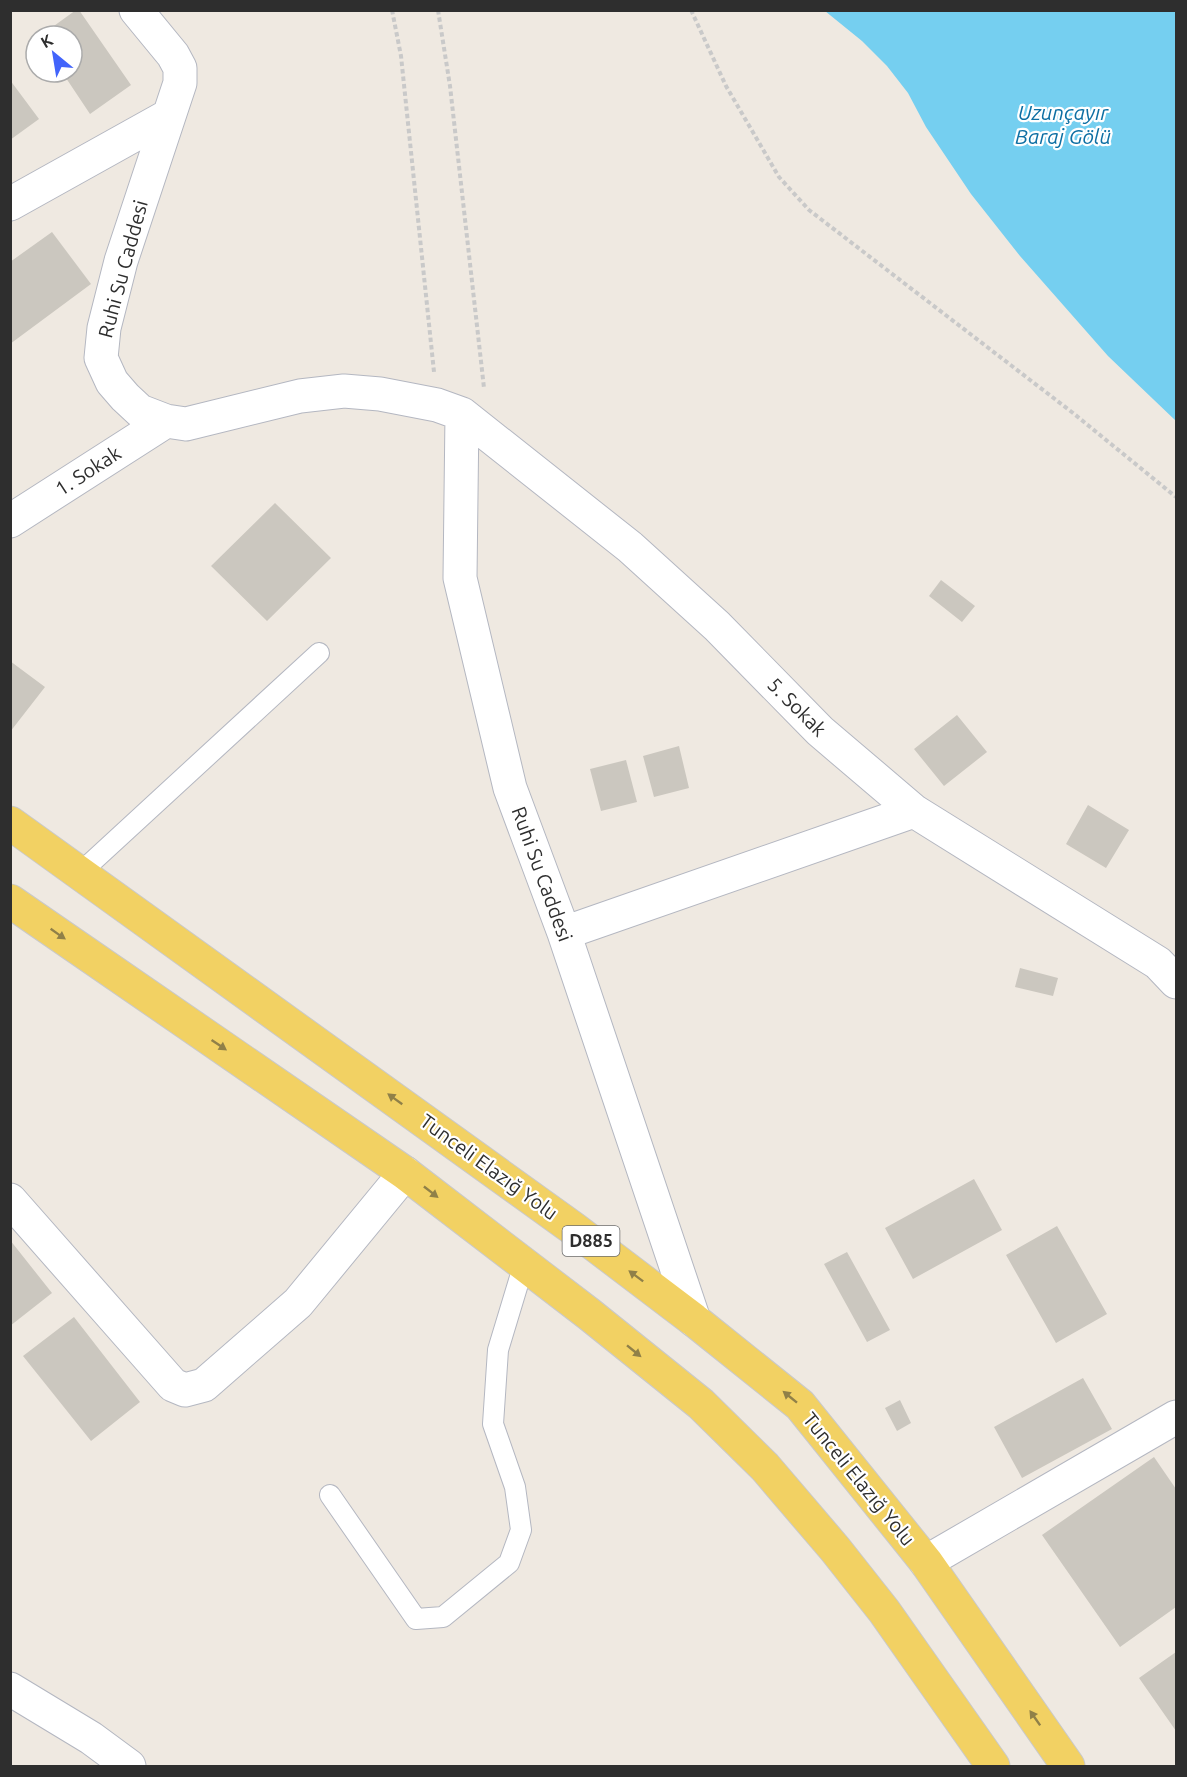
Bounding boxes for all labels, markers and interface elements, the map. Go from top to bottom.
north arrow [24,24,84,84]
text: K [37,30,56,51]
water label: Uzunçayır Baraj Gölü [1015,100,1111,148]
street label: Ruhi Su Caddesi [93,197,152,340]
street label: 1. Sokak [51,441,125,500]
street label: 5. Sokak [763,673,831,741]
street label: Ruhi Su Caddesi [507,803,578,944]
one-way arrow [50,928,66,940]
one-way arrow [211,1039,227,1050]
one-way arrow [387,1093,403,1105]
street label: Tunceli Elazığ Yolu [416,1109,563,1224]
one-way arrow [423,1186,438,1198]
road number: D885 [562,1226,620,1256]
one-way arrow [629,1270,645,1282]
one-way arrow [627,1344,642,1356]
one-way arrow [782,1390,798,1403]
street label: Tunceli Elazığ Yolu [799,1408,920,1550]
one-way arrow [1029,1711,1041,1727]

